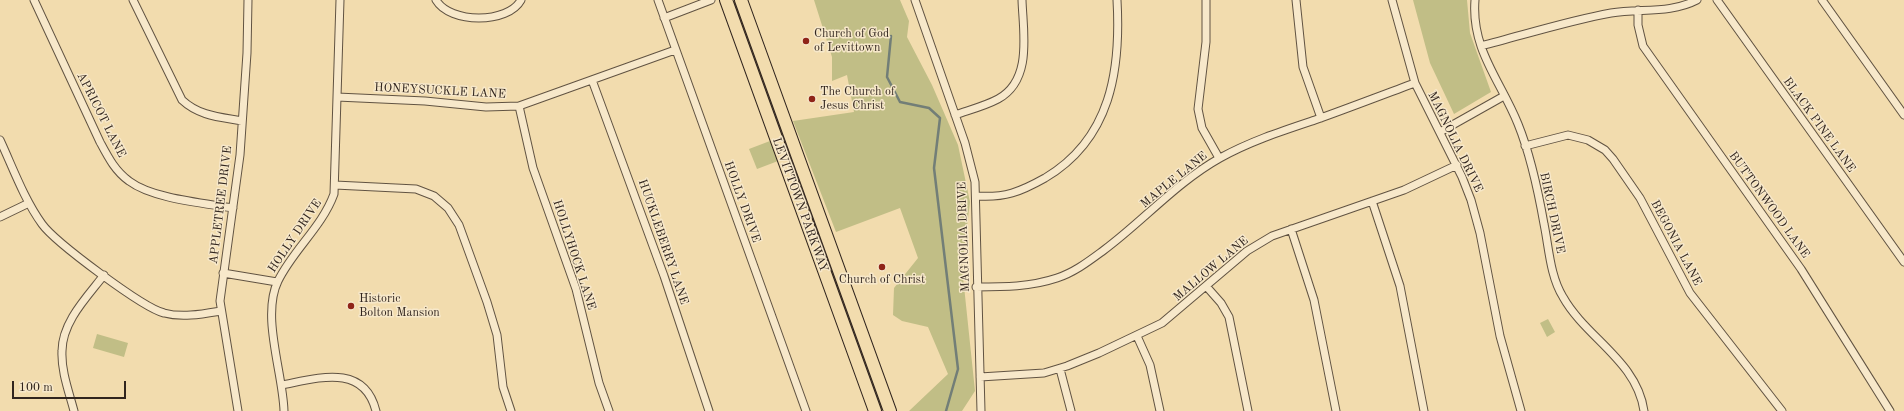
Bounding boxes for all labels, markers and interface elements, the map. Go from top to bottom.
place label: Church of God of Levittown [814,27,889,55]
marker: Church of God of Levittown [801,36,811,46]
street label: APRICOT LANE [73,70,129,160]
street label: BLACK PINE LANE [1780,75,1858,175]
street label: HONEYSUCKLE LANE [374,80,506,102]
place label: The Church of Jesus Christ [820,85,895,113]
street label: MAGNOLIA DRIVE [1424,89,1486,195]
marker: The Church of Jesus Christ [807,94,817,104]
street label: LEVITTOWN PARKWAY [769,136,831,274]
street label: APPLETREE DRIVE [207,145,235,265]
street label: MAPLE LANE [1138,149,1210,211]
street label: BUTTONWOOD LANE [1725,149,1813,261]
street label: HOLLY DRIVE [721,159,763,245]
street label: BIRCH DRIVE [1536,171,1568,255]
street label: HUCKLEBERRY LANE [635,177,691,307]
street label: MAGNOLIA DRIVE [955,182,973,292]
street label: HOLLY DRIVE [265,196,325,276]
street label: HOLLYHOCK LANE [549,198,599,312]
street label: BEGONIA LANE [1647,198,1705,288]
street label: MALLOW LANE [1171,233,1251,305]
marker: Church of Christ [877,262,887,272]
place label: Church of Christ [839,273,925,287]
place label: Historic Bolton Mansion [359,292,440,320]
marker: Historic Bolton Mansion [346,301,356,311]
scale bar [14,373,128,399]
text: 100 m [19,382,53,394]

